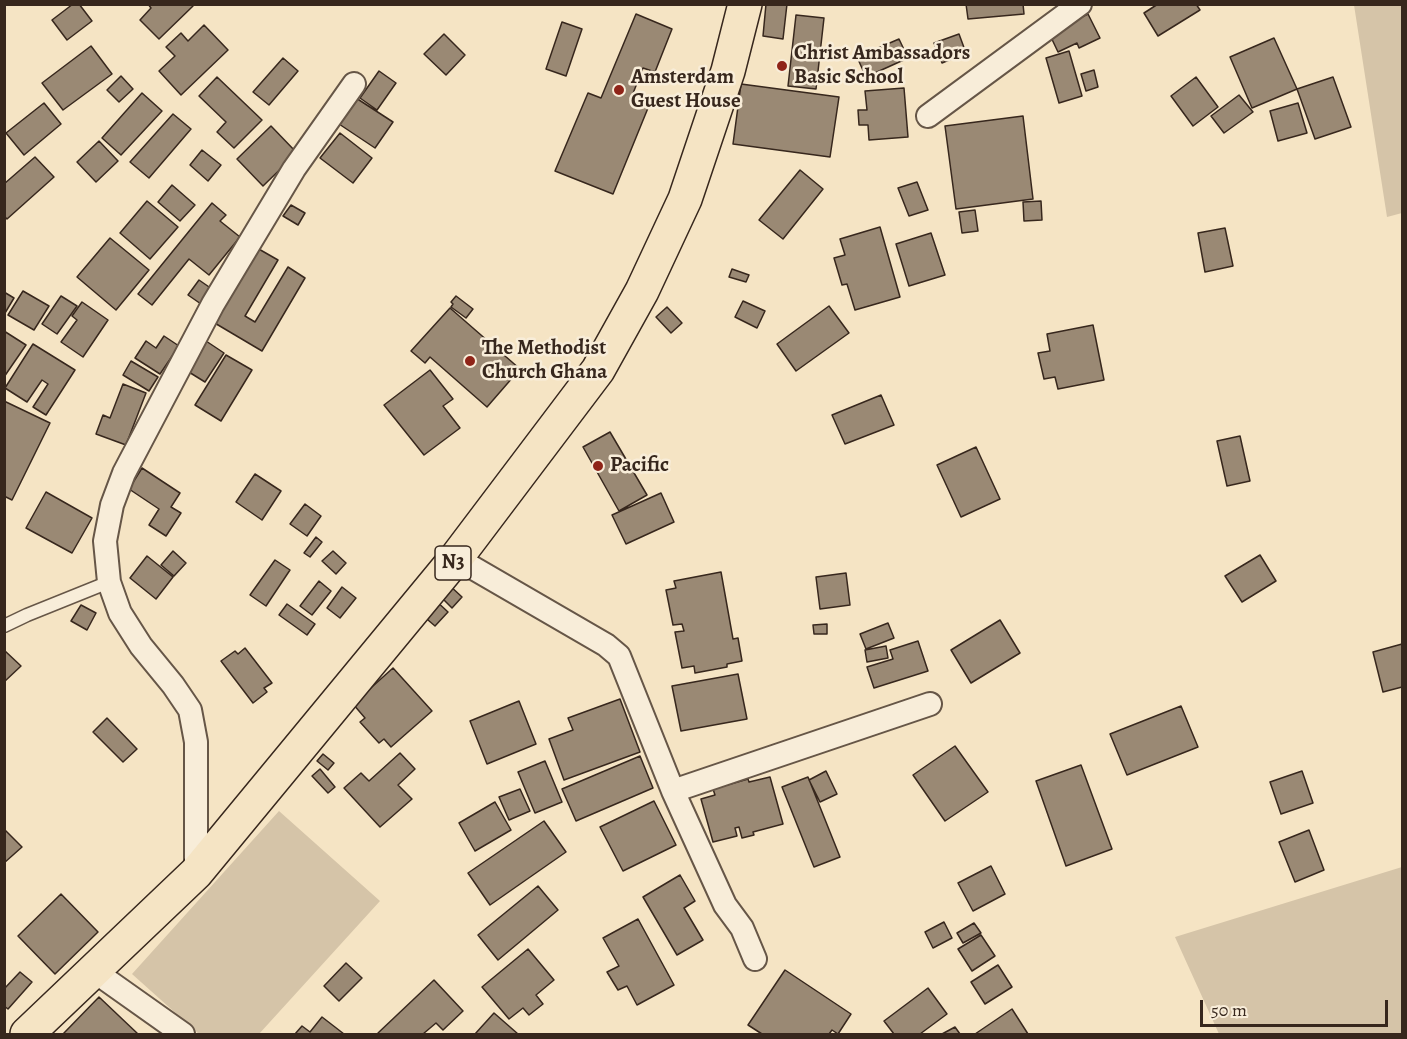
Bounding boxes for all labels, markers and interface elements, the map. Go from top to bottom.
place label: Christ Ambassadors Basic School [794,41,970,91]
marker: Christ Ambassadors Basic School [775,59,789,73]
place label: Amsterdam Guest House [631,65,741,115]
marker: Amsterdam Guest House [612,83,626,97]
place label: The Methodist Church Ghana [482,336,607,386]
marker: The Methodist Church Ghana [463,354,477,368]
place label: Pacific [610,453,669,479]
marker: Pacific [591,459,605,473]
road number: N3 [435,546,471,580]
scale bar [1203,988,1390,1026]
text: 50 m [1211,998,1247,1022]

